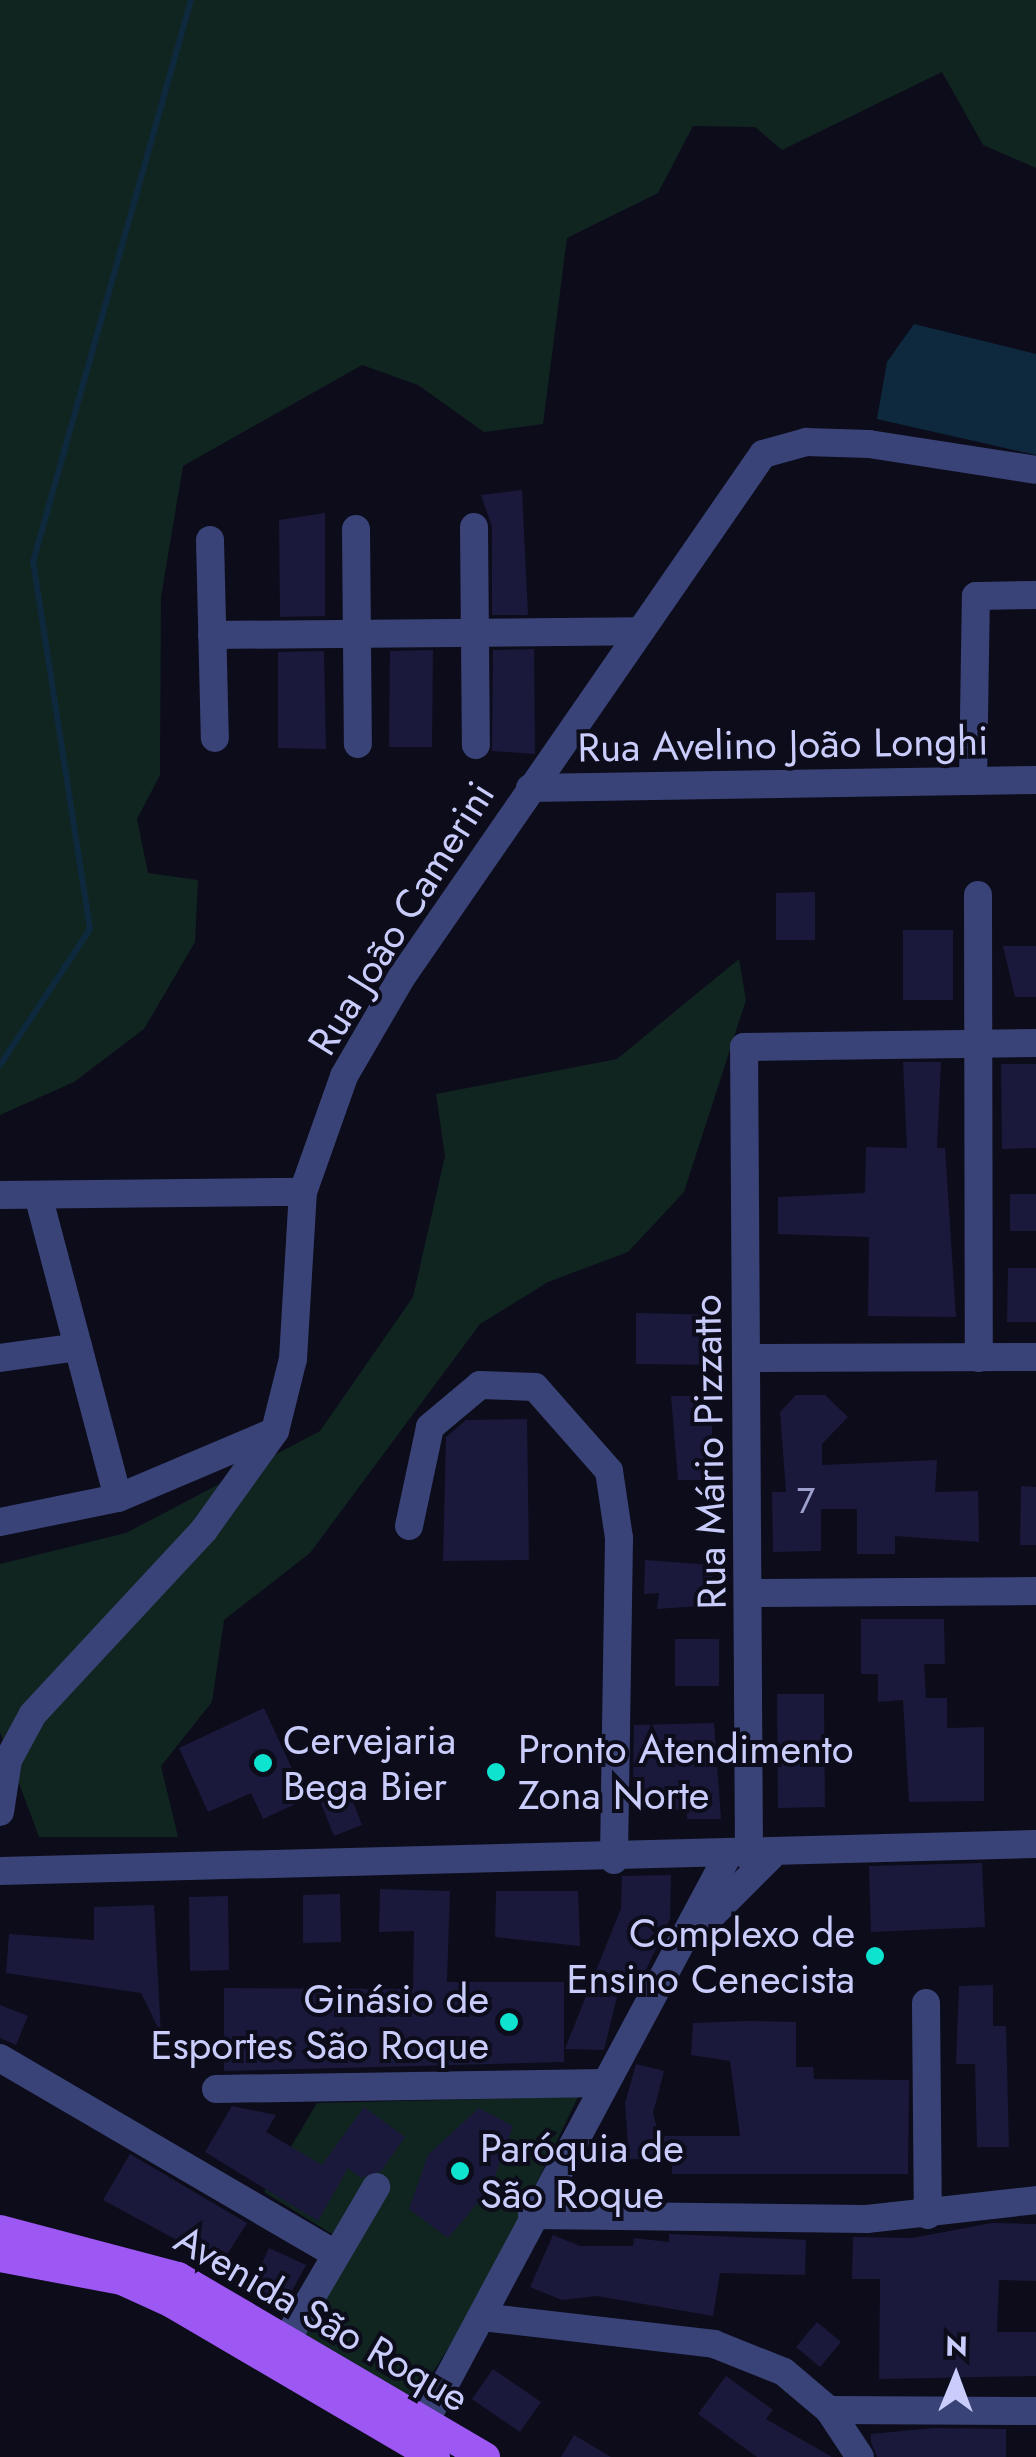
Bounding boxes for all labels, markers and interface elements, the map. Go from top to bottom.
street label: Rua Avelino João Longhi [577,716,989,772]
street label: Rua João Camerini [298,772,504,1064]
street label: Rua Mário Pizzatto [682,1294,736,1610]
house number: 7 [797,1480,815,1522]
place label: Cervejaria Bega Bier [283,1716,456,1810]
place label: Pronto Atendimento Zona Norte [518,1725,854,1819]
marker: Cervejaria Bega Bier [252,1752,274,1774]
marker: Pronto Atendimento Zona Norte [483,1759,509,1785]
place label: Complexo de Ensino Cenecista [567,1909,855,2003]
marker: Complexo de Ensino Cenecista [864,1945,886,1967]
place label: Ginásio de Esportes São Roque [150,1975,489,2069]
marker: Ginásio de Esportes São Roque [498,2011,520,2033]
place label: Paróquia de São Roque [480,2124,684,2218]
marker: Paróquia de São Roque [449,2160,471,2182]
street label: Avenida São Roque [167,2214,477,2422]
text: N [945,2326,968,2367]
north arrow [906,2327,1006,2427]

